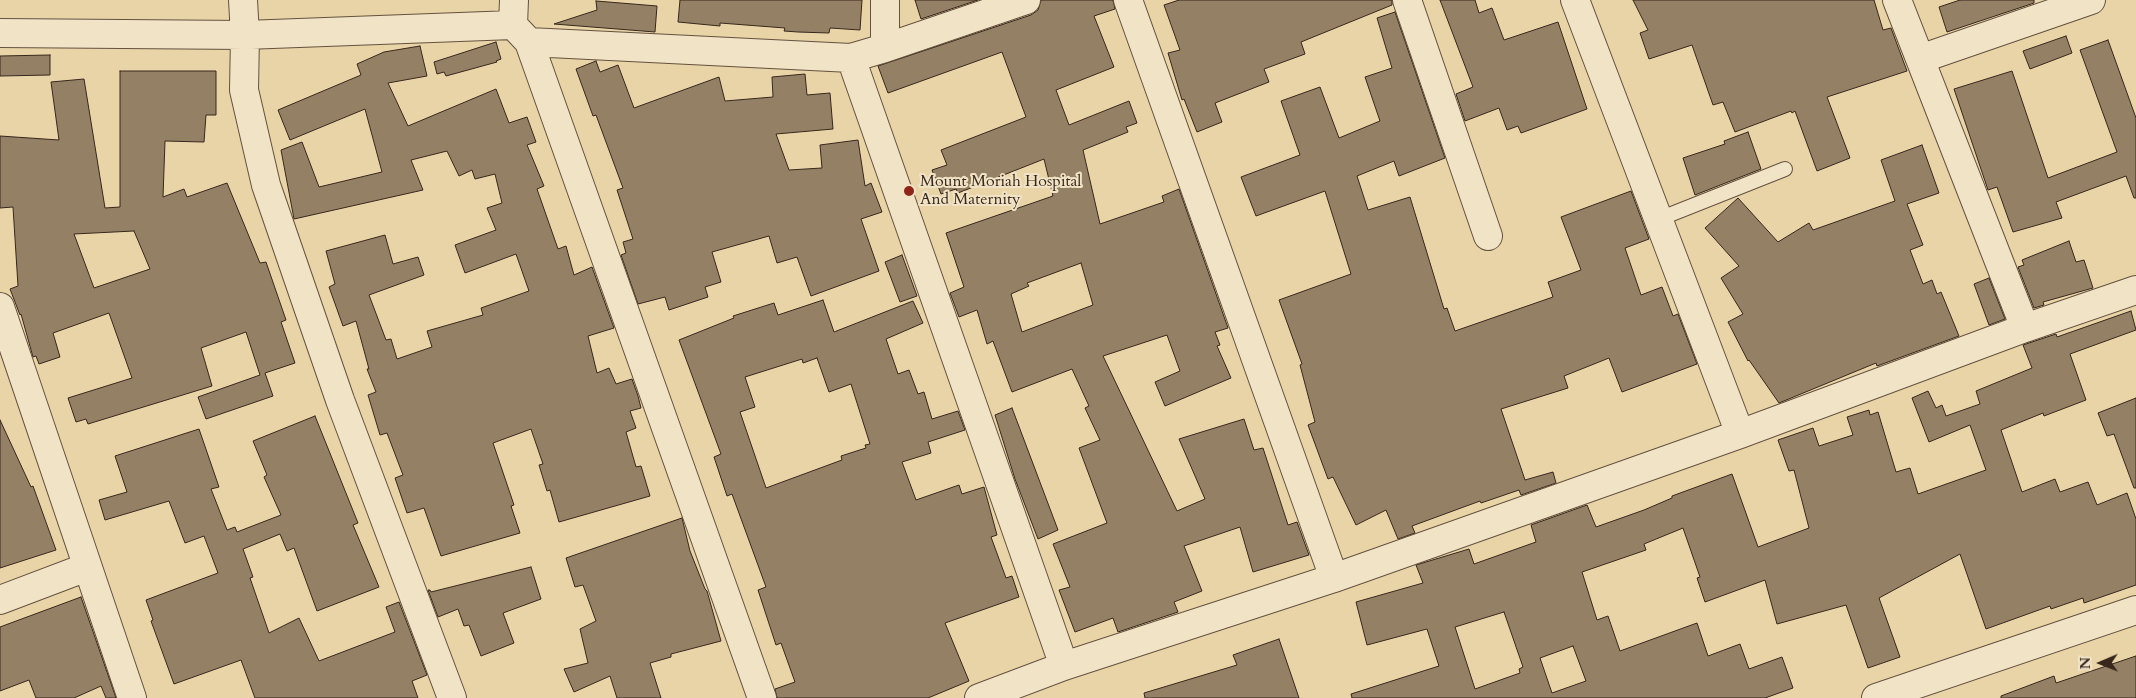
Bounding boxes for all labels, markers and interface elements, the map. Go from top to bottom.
place label: Mount Moriah Hospital And Maternity [920,172,1081,210]
marker: Mount Moriah Hospital And Maternity [902,184,916,198]
north arrow [2076,638,2126,688]
text: N [2076,657,2095,670]

